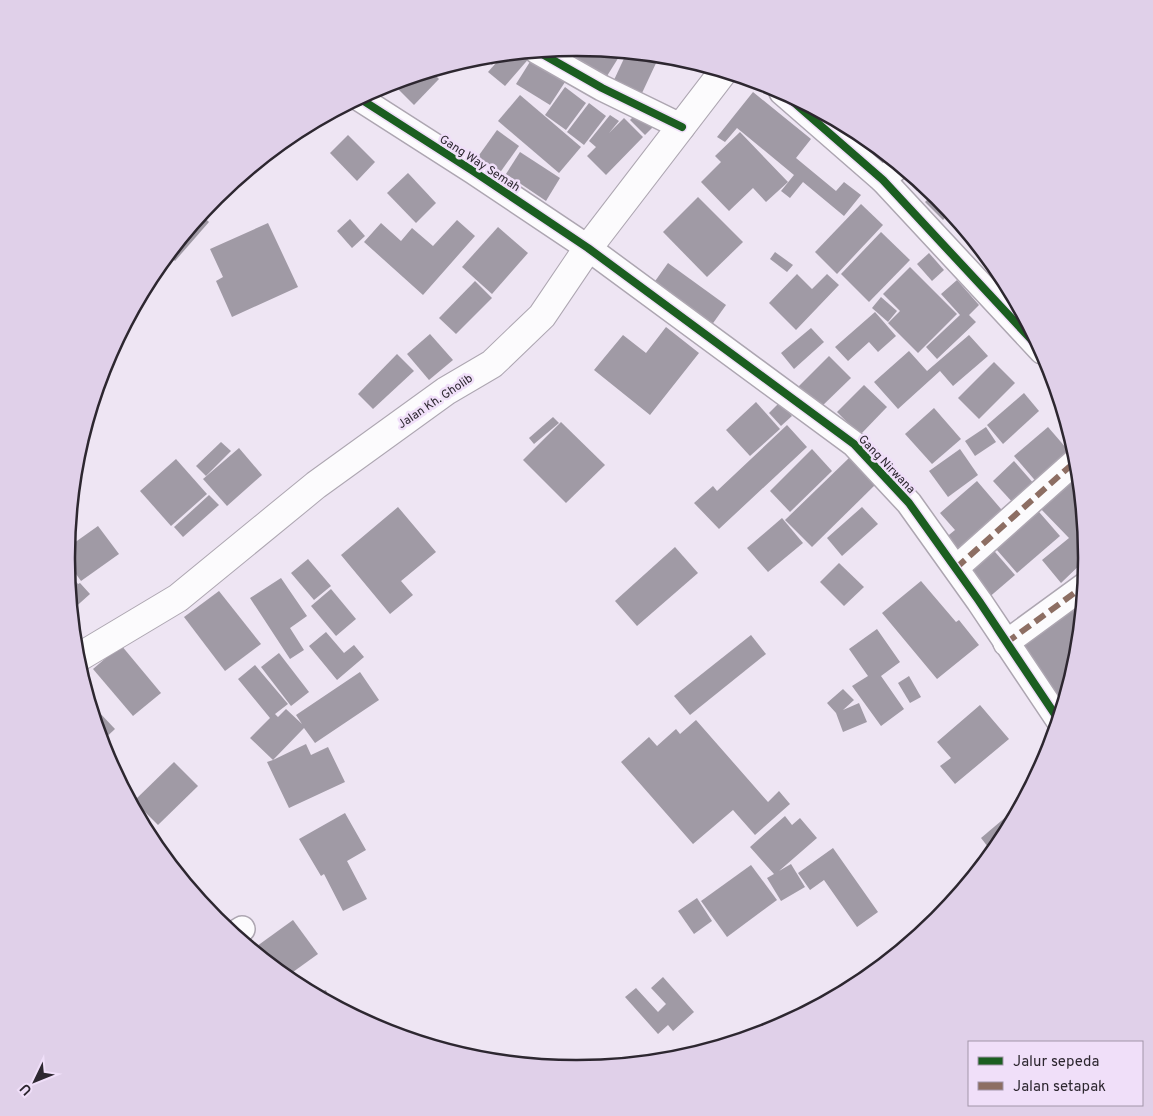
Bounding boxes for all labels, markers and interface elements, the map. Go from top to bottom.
street label: Gang Way Semah [436,132,523,196]
street label: Jalan Kh. Gholib [395,371,476,433]
street label: Gang Nirwana [854,432,918,497]
legend [968,1041,1143,1106]
text: Jalur sepeda [1013,1053,1099,1072]
north arrow [10,1056,60,1106]
text: Jalan setapak [1013,1078,1106,1097]
text: U [17,1079,36,1098]

